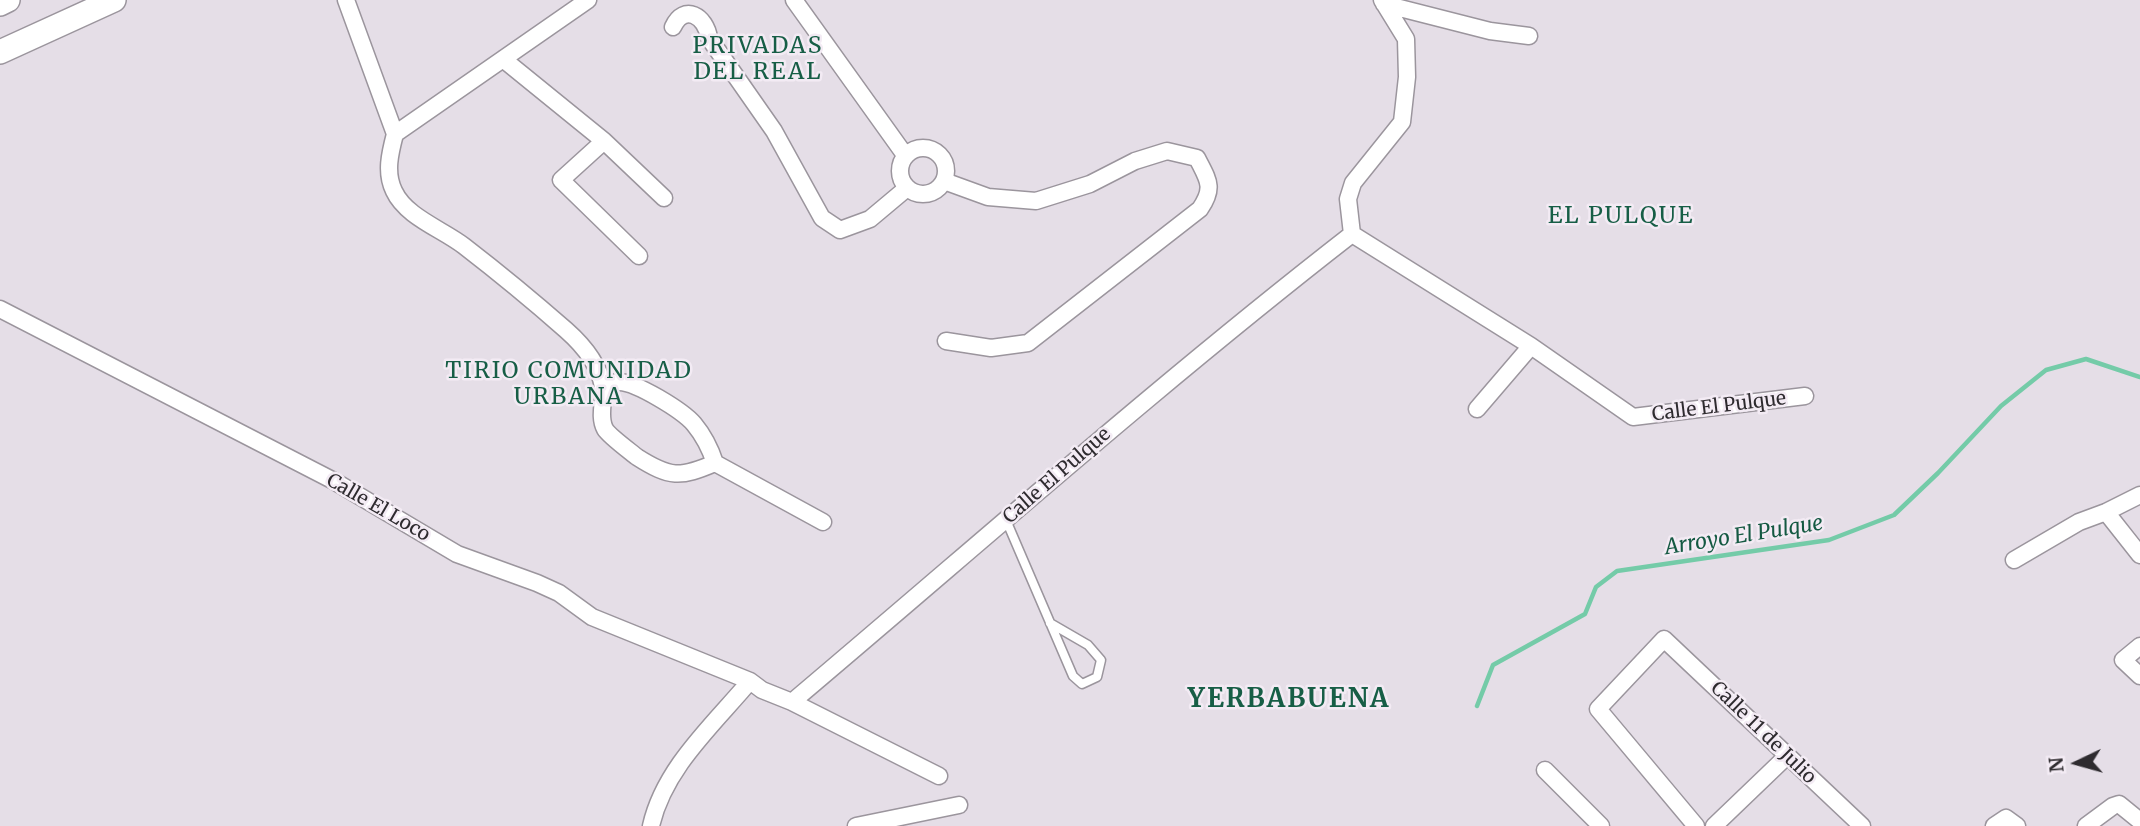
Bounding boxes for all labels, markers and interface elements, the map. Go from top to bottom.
district label: PRIVADAS DEL REAL [694,32,822,86]
district label: EL PULQUE [1549,202,1693,230]
district label: TIRIO COMUNIDAD URBANA [447,357,691,411]
street label: Calle El Pulque [1651,387,1787,427]
street label: Calle El Pulque [999,423,1115,529]
street label: Calle El Loco [322,469,434,547]
water label: Arroyo El Pulque [1663,511,1825,561]
street label: Calle 11 de Julio [1706,677,1820,789]
district label: YERBABUENA [1189,684,1389,716]
north arrow [2042,728,2112,798]
text: N [2043,756,2069,773]

